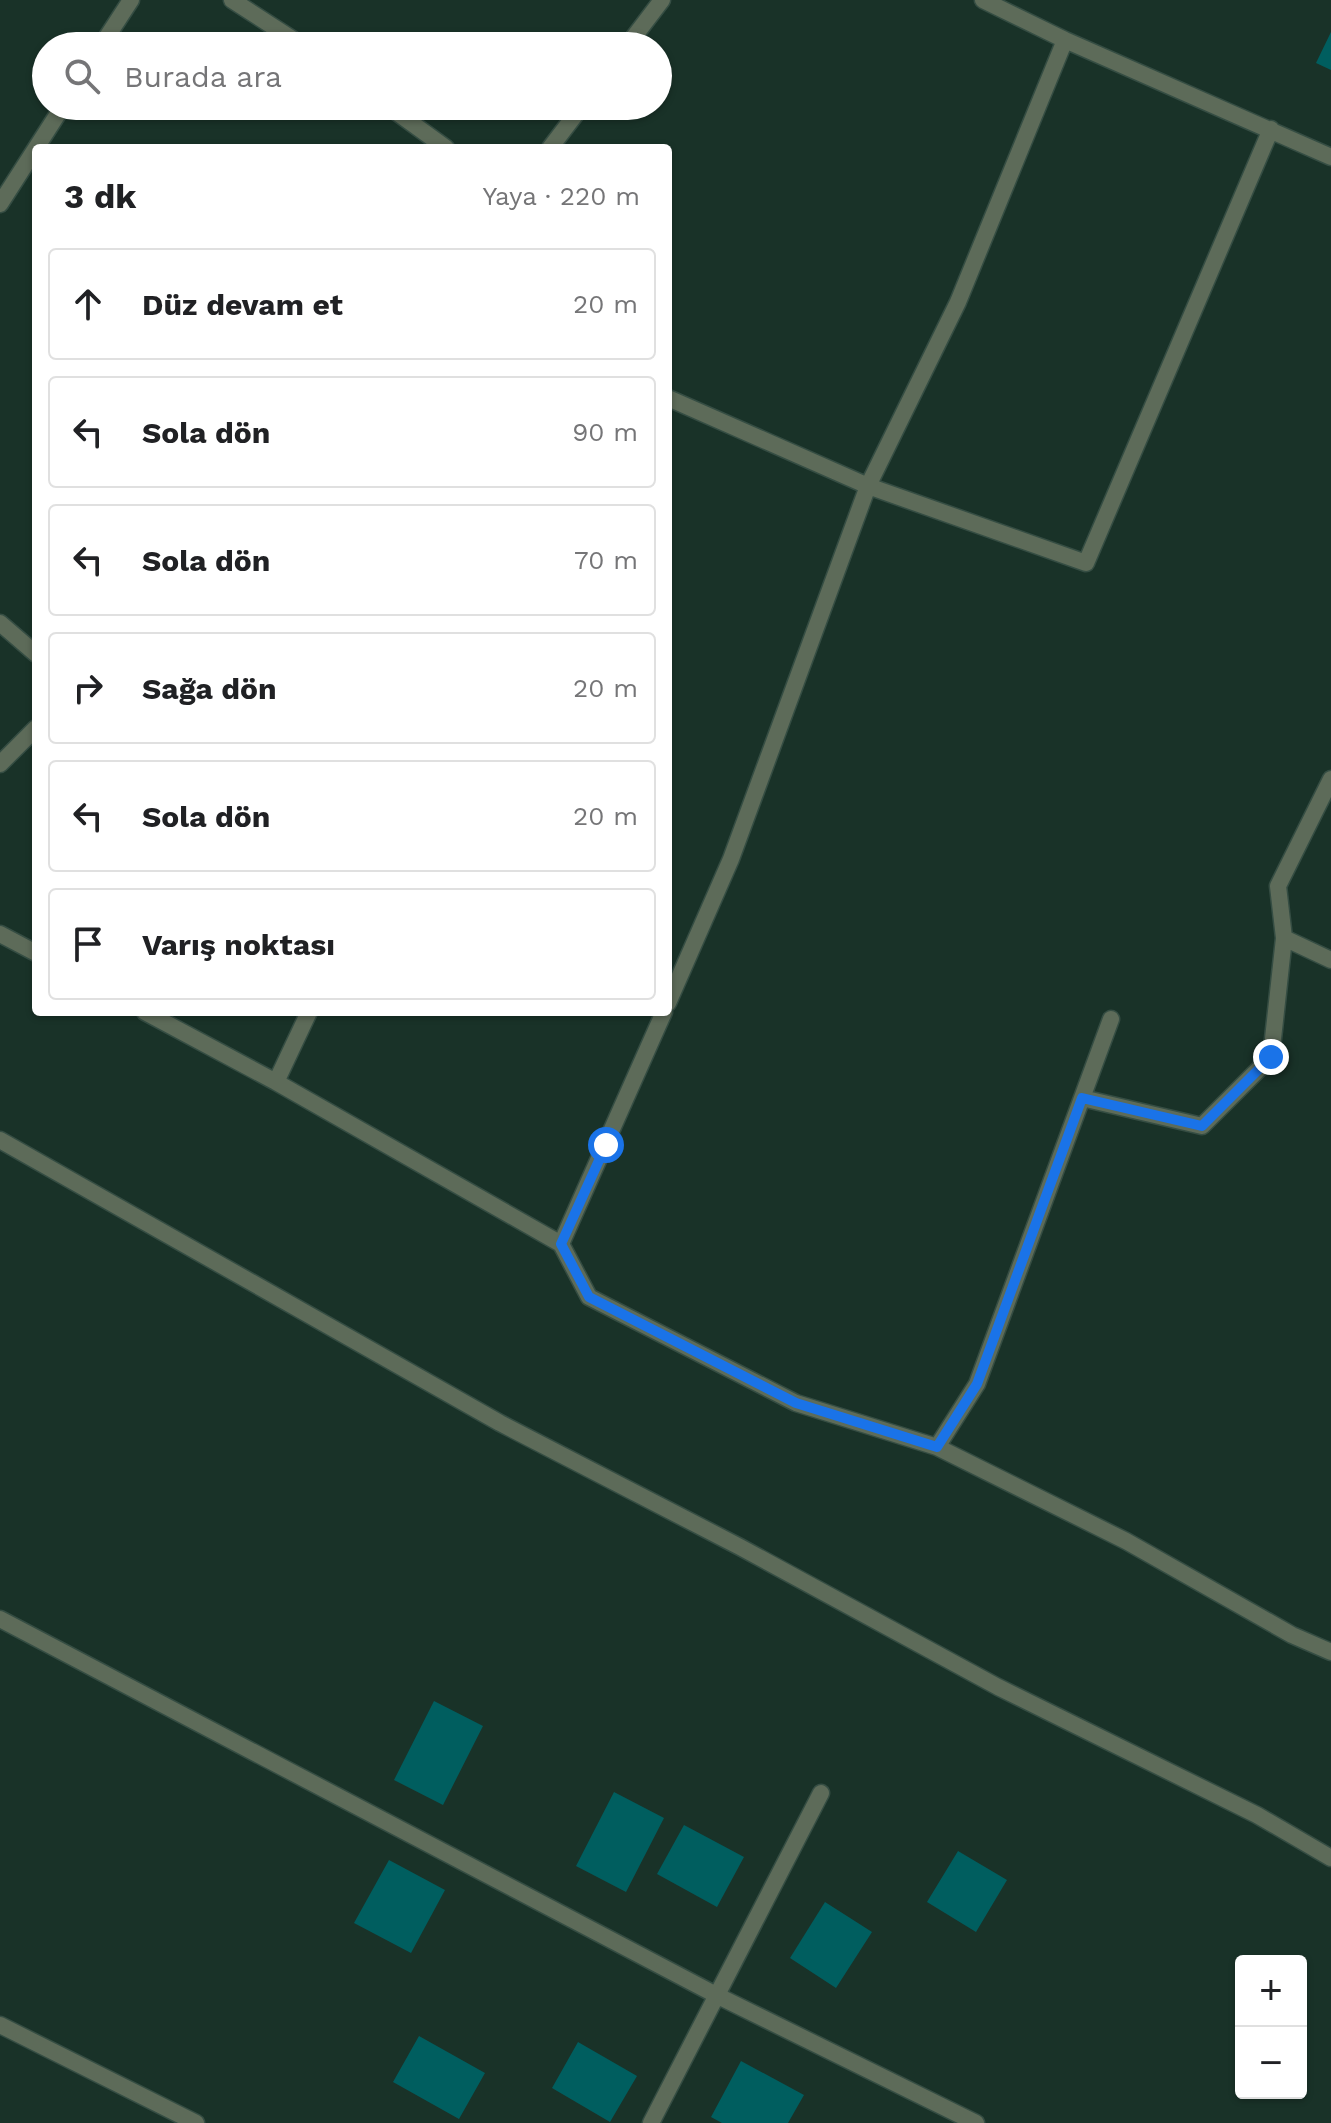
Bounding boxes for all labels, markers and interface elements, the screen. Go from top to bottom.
search box [32,32,672,120]
icon: search [60,54,104,98]
text: Burada ara [124,59,282,94]
text: 3 dk [64,176,136,216]
text: Yaya · 220 m [482,181,640,211]
icon: ahead [66,282,110,326]
text: Düz devam et [142,287,343,322]
text: 20 m [573,289,638,319]
icon: left [66,410,110,454]
text: Sola dön [142,415,270,450]
text: 90 m [572,417,638,447]
icon: left [66,538,110,582]
text: Sola dön [142,543,270,578]
text: 70 m [574,545,638,575]
icon: right [66,666,110,710]
text: Sağa dön [142,671,277,706]
text: 20 m [573,673,638,703]
icon: left [66,794,110,838]
text: Sola dön [142,799,270,834]
text: 20 m [573,801,638,831]
icon: arrive [66,922,110,966]
text: Varış noktası [142,927,335,962]
route end [1253,1039,1289,1075]
route start [588,1127,624,1163]
map controls [1235,1955,1307,2099]
button: + [1235,1955,1307,2027]
button: − [1235,2027,1307,2099]

